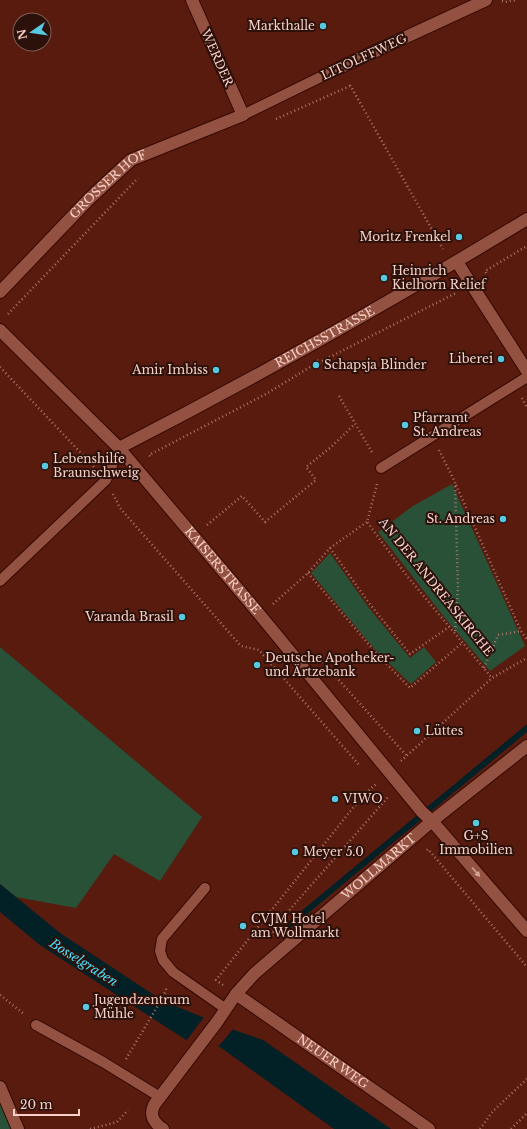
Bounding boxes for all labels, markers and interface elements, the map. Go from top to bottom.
north arrow [12,12,52,52]
place label: Markthalle [248,18,315,33]
marker: Markthalle [318,21,328,31]
street label: WERDER [198,26,237,89]
text: N [14,27,30,41]
street label: LITOLFFWEG [319,30,409,83]
street label: GROSSER HOF [66,147,148,222]
place label: Moritz Frenkel [360,229,451,244]
marker: Moritz Frenkel [454,232,464,242]
place label: Heinrich Kielhorn Relief [392,263,488,292]
marker: Heinrich Kielhorn Relief [379,273,389,283]
street label: REICHSSTRASSE [272,302,377,370]
place label: Liberei [449,351,493,366]
marker: Liberei [496,354,506,364]
place label: Schapsja Blinder [324,357,427,372]
marker: Schapsja Blinder [311,360,321,370]
place label: Amir Imbiss [131,362,208,377]
marker: Amir Imbiss [211,365,221,375]
place label: Pfarramt St. Andreas [413,410,482,439]
marker: Pfarramt St. Andreas [400,420,410,430]
place label: Lebenshilfe Braunschweig [53,451,140,480]
marker: Lebenshilfe Braunschweig [40,461,50,471]
place label: St. Andreas [426,511,495,526]
street label: AN DER ANDREASKIRCHE [375,514,497,659]
marker: St. Andreas [498,514,508,524]
street label: KAISERSTRASSE [182,523,264,617]
place label: Varanda Brasil [84,609,174,624]
marker: Varanda Brasil [177,612,187,622]
place label: Deutsche Apotheker- und Ärtzebank [265,650,395,679]
marker: Deutsche Apotheker- und Ärtzebank [252,660,262,670]
place label: Lüttes [425,723,463,738]
marker: Lüttes [412,726,422,736]
place label: VIWO [342,791,383,806]
marker: VIWO [330,794,340,804]
marker: G+S Immobilien [471,818,481,828]
place label: G+S Immobilien [439,828,513,857]
street label: WOLLMARKT [337,830,419,903]
place label: Meyer 5.0 [303,844,364,859]
marker: Meyer 5.0 [290,847,300,857]
one-way arrow [471,867,480,877]
place label: CVJM Hotel am Wollmarkt [251,911,340,940]
marker: CVJM Hotel am Wollmarkt [238,921,248,931]
water label: Bosselgraben [46,934,121,990]
place label: Jugendzentrum Mühle [92,992,190,1021]
marker: Jugendzentrum Mühle [81,1002,91,1012]
street label: NEUER WEG [294,1031,372,1092]
scale bar [14,1091,79,1117]
text: 20 m [20,1097,52,1112]

